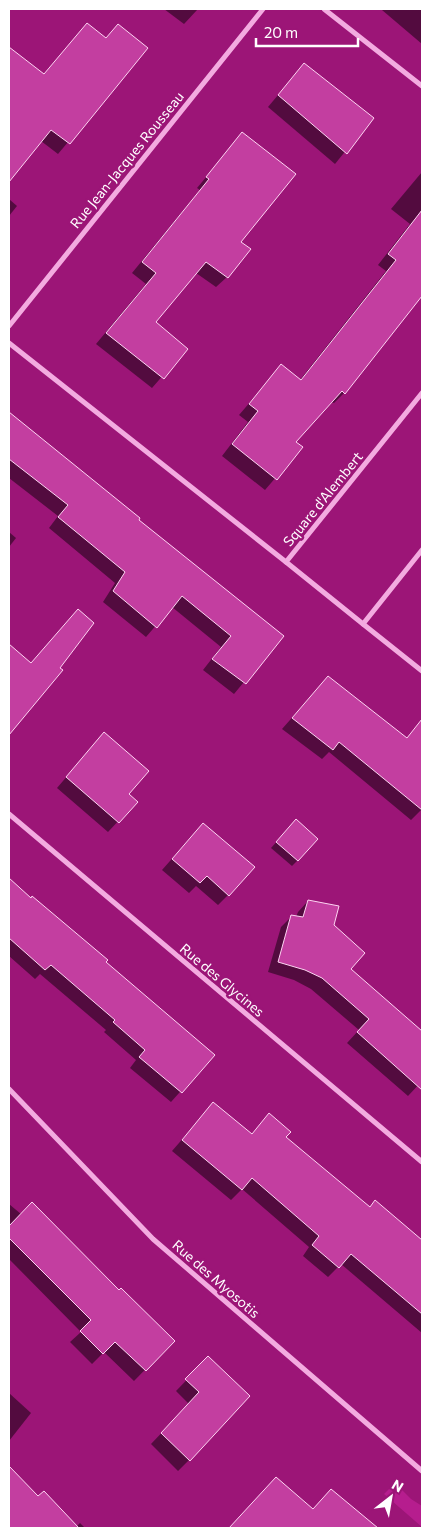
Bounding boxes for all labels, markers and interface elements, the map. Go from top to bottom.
scale bar [256,15,358,47]
text: 20 m [264,23,298,41]
street label: Rue Jean-Jacques Rousseau [66,88,187,231]
street label: Square d'Alembert [279,448,366,549]
street label: Rue des Glycines [177,939,268,1020]
street label: Rue des Myosotis [169,1236,263,1321]
north arrow [366,1472,416,1522]
text: N [389,1475,407,1495]

